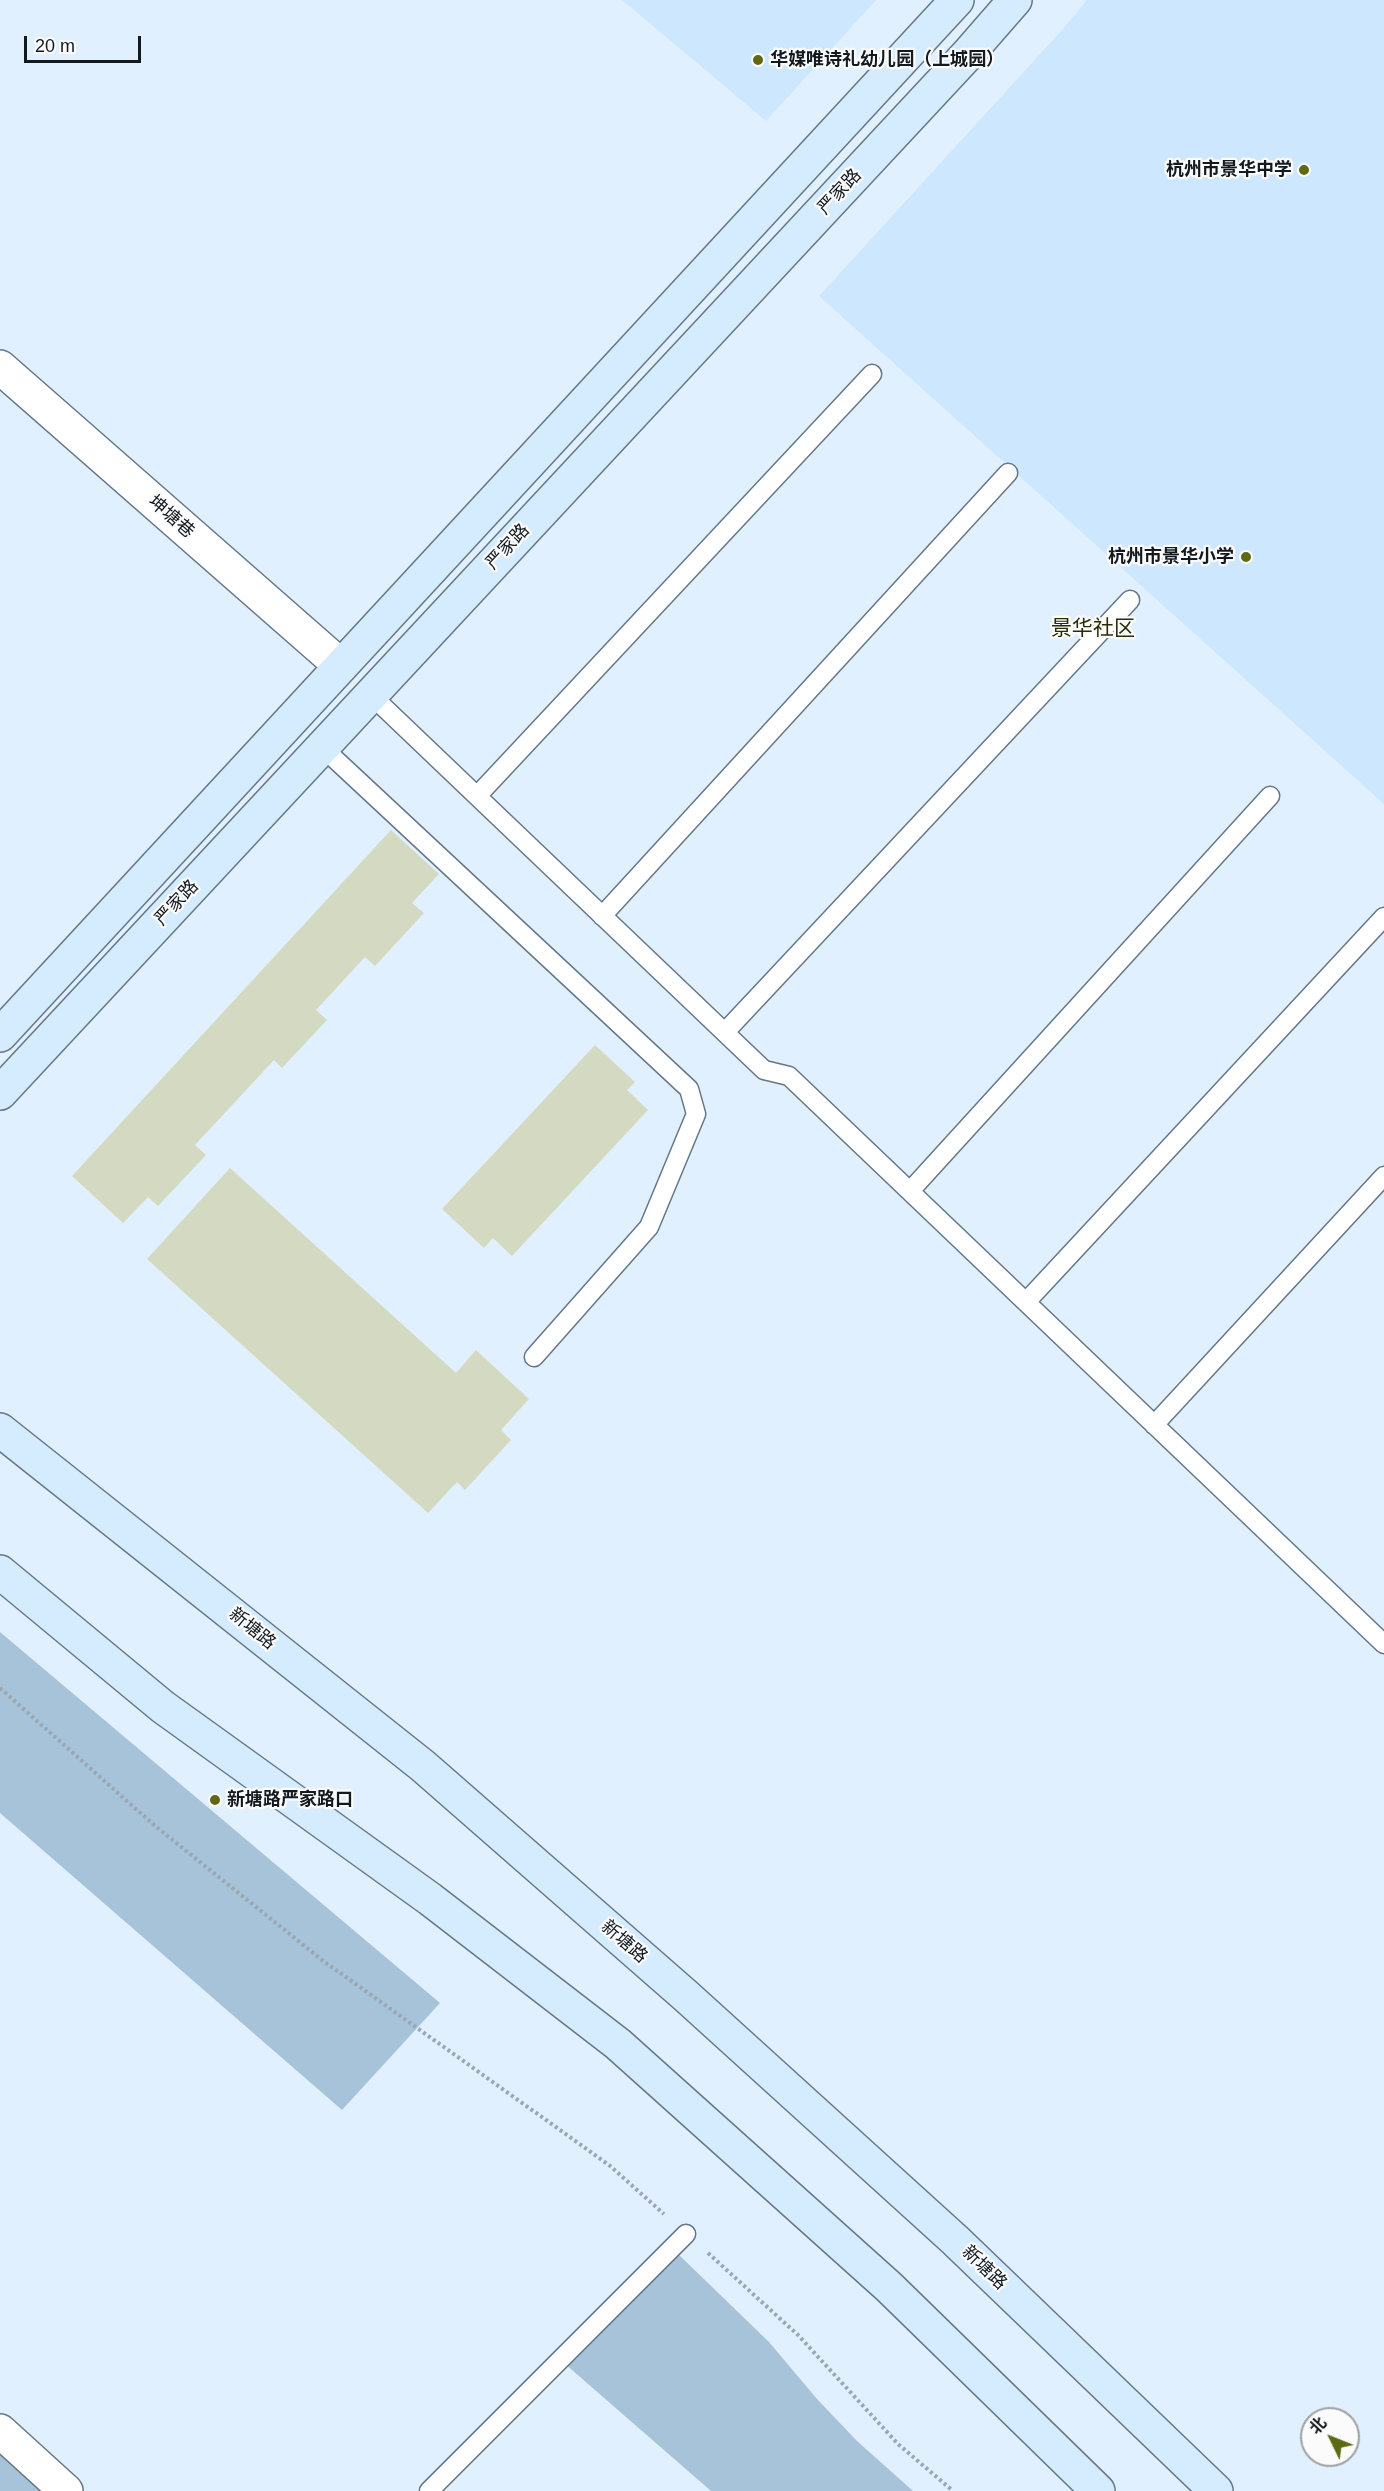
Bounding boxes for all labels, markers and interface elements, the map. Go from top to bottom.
scale bar [27,24,144,62]
text: 20 m [35,36,75,56]
place label: 华媒唯诗礼幼儿园（上城园） [770,49,1004,71]
marker: 华媒唯诗礼幼儿园（上城园） [751,53,765,67]
place label: 杭州市景华中学 [1166,159,1292,181]
marker: 杭州市景华中学 [1297,163,1311,177]
street label: 严家路 [814,165,866,219]
street label: 坤塘巷 [144,491,198,543]
street label: 严家路 [482,520,534,574]
place label: 杭州市景华小学 [1108,546,1234,568]
marker: 杭州市景华小学 [1239,550,1253,564]
district label: 景华社区 [1051,616,1135,642]
street label: 严家路 [151,876,203,930]
street label: 新塘路 [224,1604,280,1654]
place label: 新塘路严家路口 [227,1789,353,1811]
marker: 新塘路严家路口 [208,1793,222,1807]
street label: 新塘路 [597,1916,651,1968]
street label: 新塘路 [957,2241,1011,2295]
north arrow [1300,2407,1360,2467]
text: 北 [1306,2414,1330,2437]

